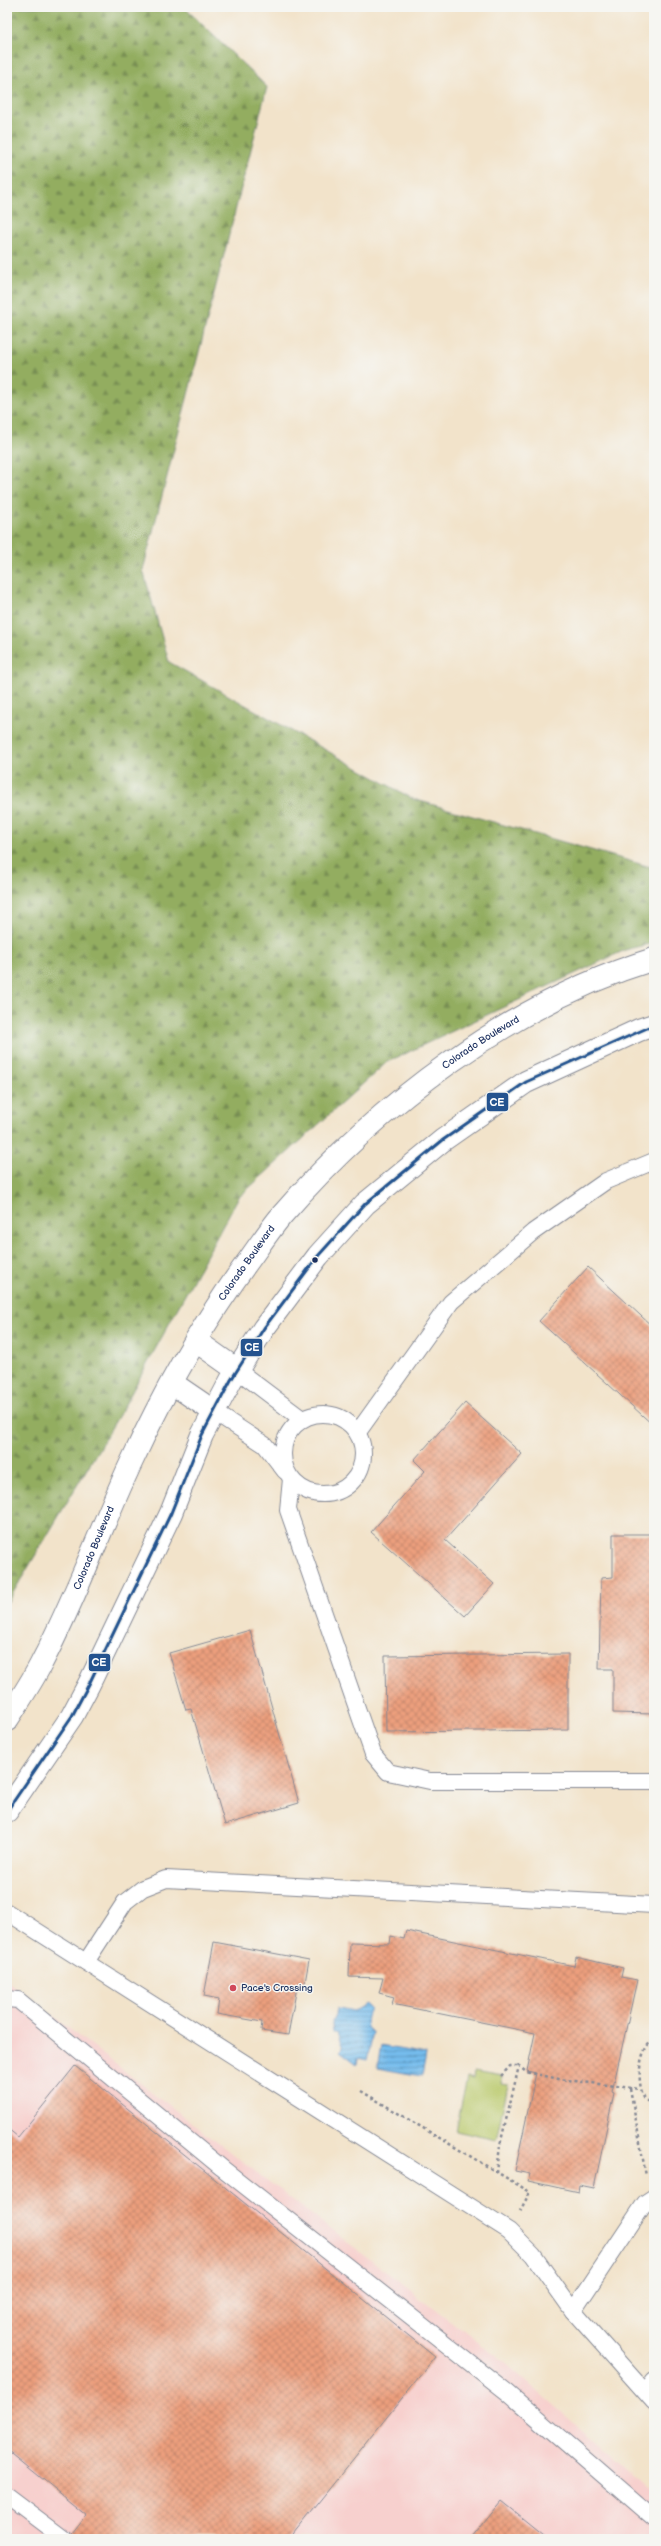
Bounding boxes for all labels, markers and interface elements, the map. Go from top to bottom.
street label: Colorado Boulevard [440,1013,522,1072]
line badge: CE [486,1092,509,1112]
text: CE [490,1096,504,1109]
street label: Colorado Boulevard [216,1223,278,1303]
unlabelled marker [310,1255,320,1265]
line badge: CE [240,1338,263,1357]
text: CE [245,1341,259,1354]
street label: Colorado Boulevard [71,1504,117,1592]
line badge: CE [88,1653,111,1672]
text: CE [92,1656,106,1669]
place label: Pace's Crossing [241,1982,313,1994]
marker: Pace's Crossing [228,1983,238,1993]

